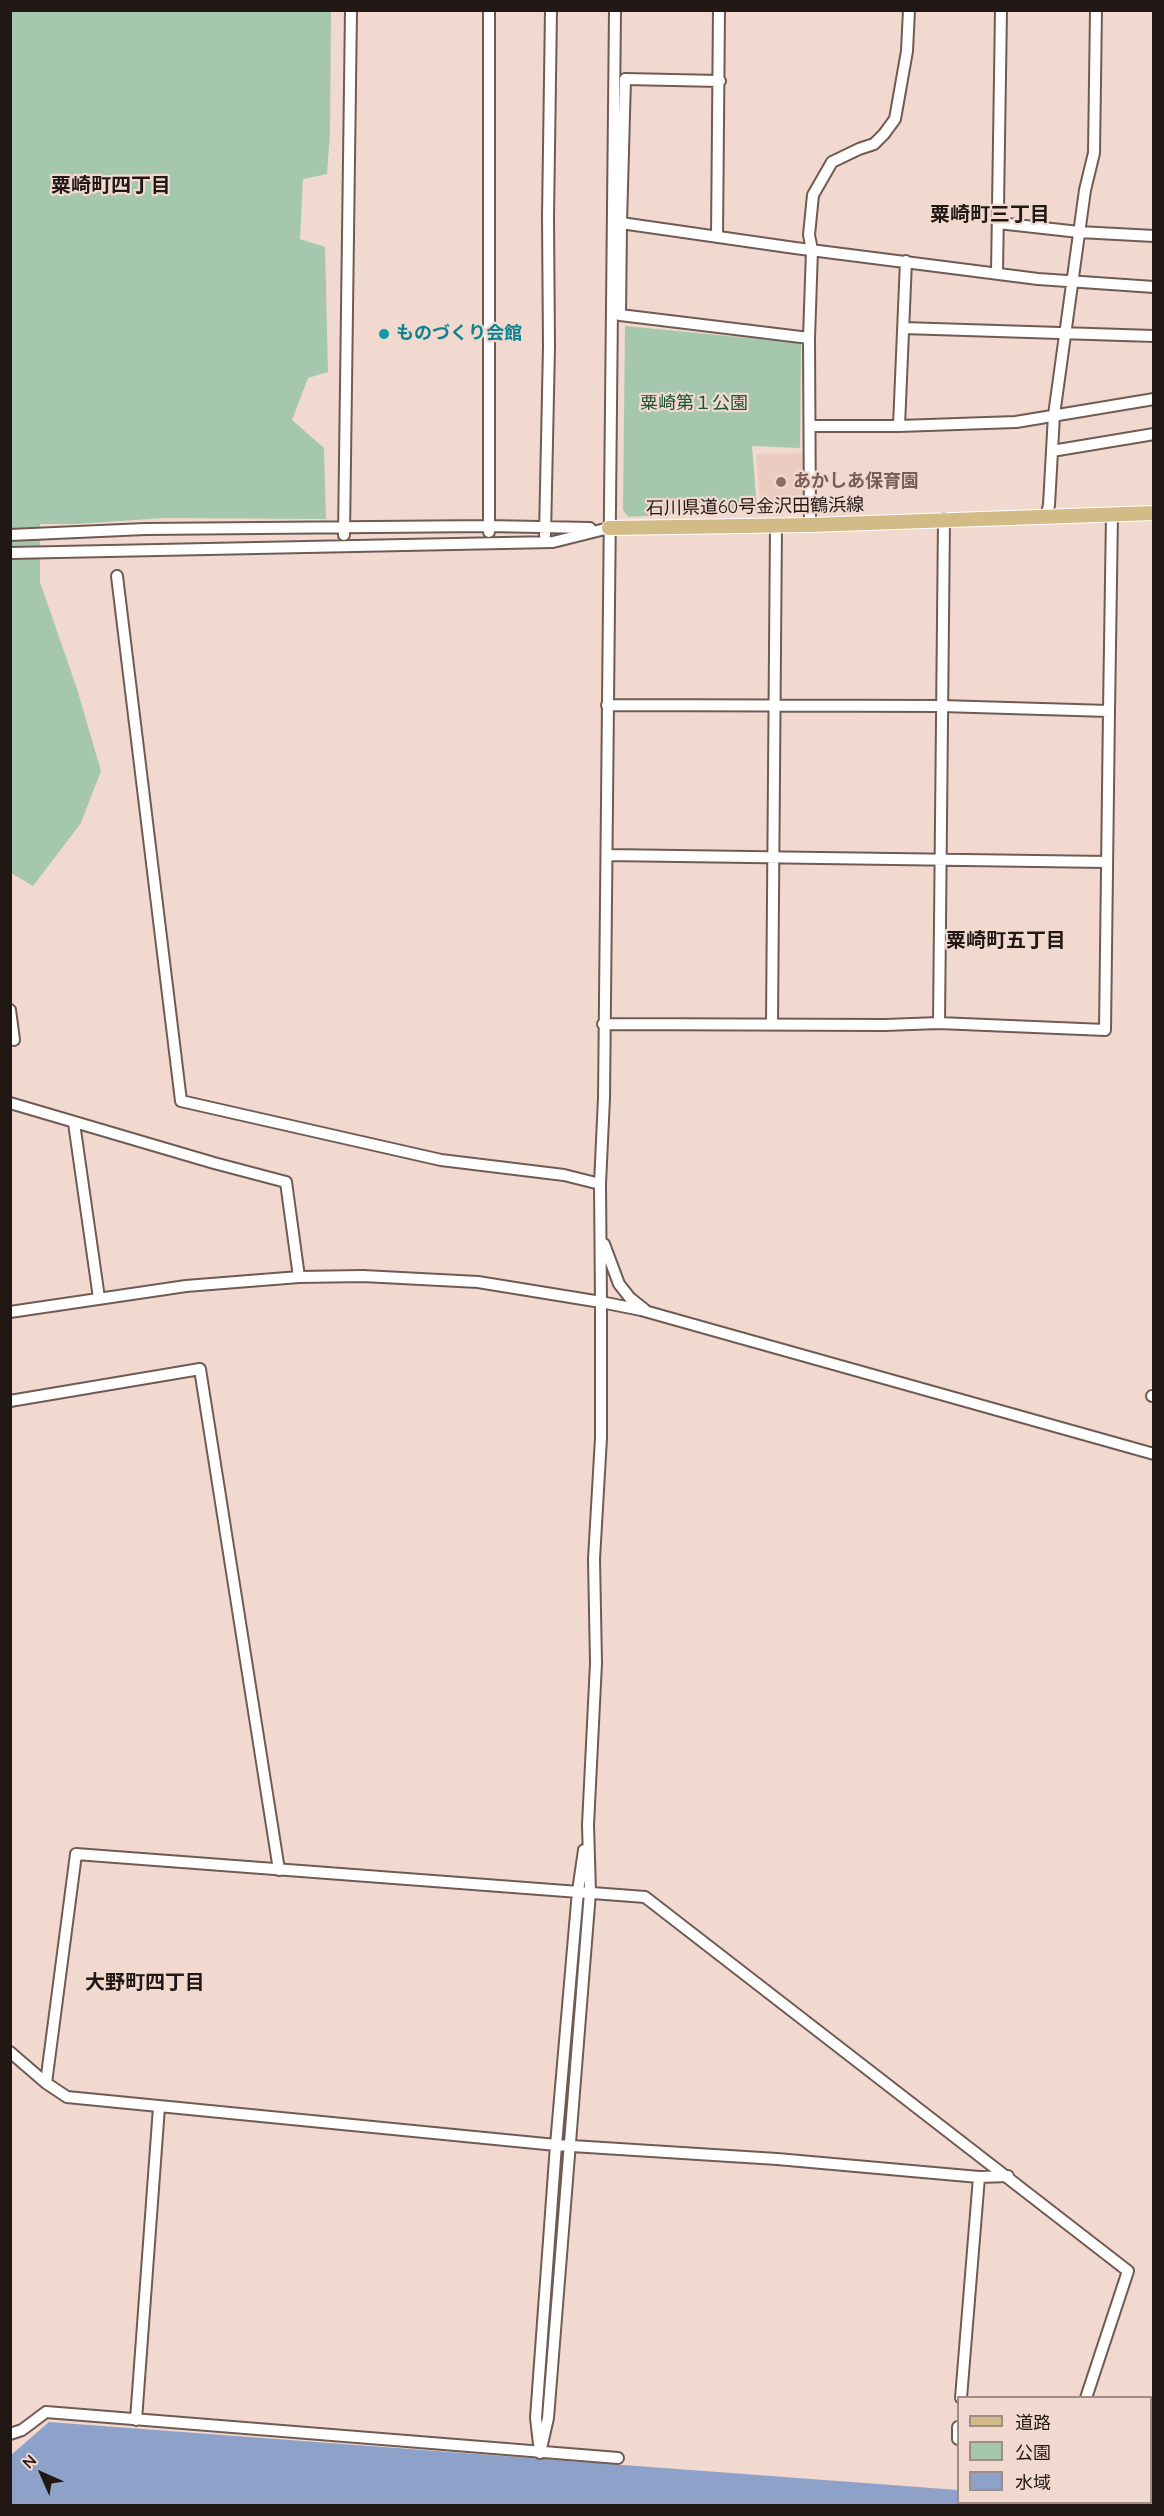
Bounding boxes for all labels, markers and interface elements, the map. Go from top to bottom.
district label: 粟崎町四丁目 [51,174,171,198]
district label: 粟崎町三丁目 [930,203,1050,227]
place label: ものづくり会館 [396,323,522,345]
marker: ものづくり会館 [377,327,391,341]
park label: 粟崎第１公園 [640,393,748,415]
place label: あかしあ保育園 [793,471,919,493]
marker: あかしあ保育園 [774,475,788,489]
street label: 石川県道60号金沢田鶴浜線 [646,494,864,520]
district label: 粟崎町五丁目 [946,929,1066,953]
district label: 大野町四丁目 [85,1971,205,1995]
legend [957,2396,1152,2504]
text: 道路 [1015,2411,1051,2434]
text: 公園 [1015,2441,1051,2464]
north arrow [12,2444,72,2504]
text: N [18,2450,40,2473]
text: 水域 [1015,2471,1051,2494]

